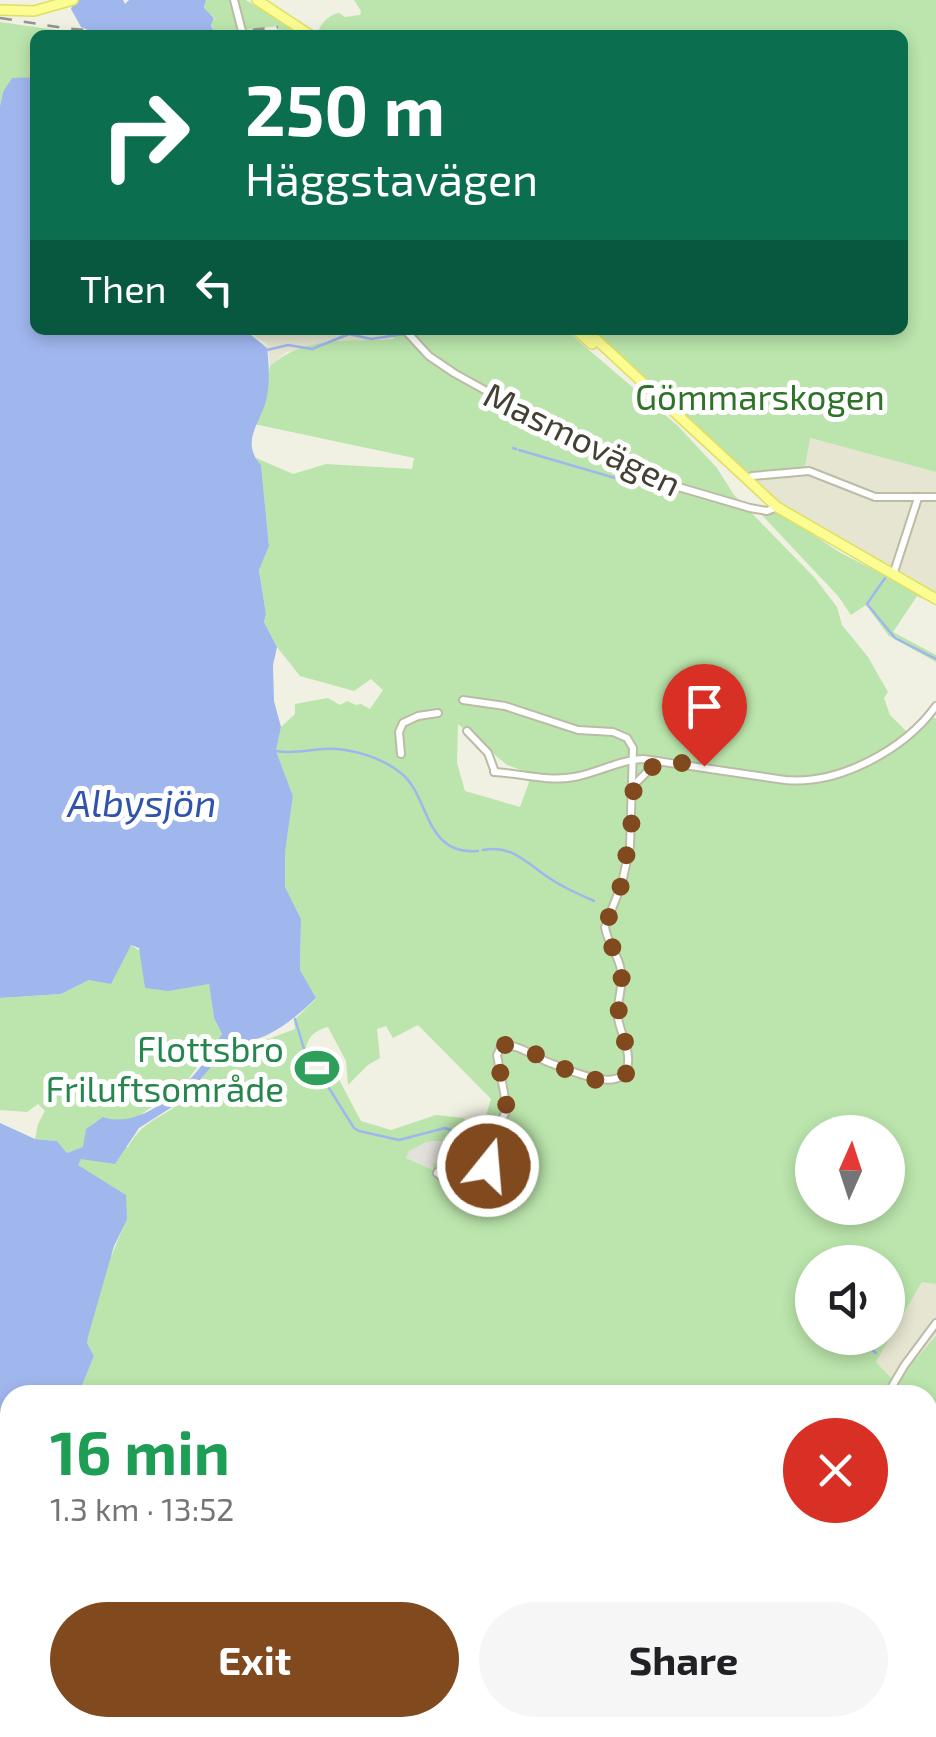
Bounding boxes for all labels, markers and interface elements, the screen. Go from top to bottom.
text: 250 m [245,66,445,150]
icon: right [80,70,210,200]
text: Häggstavägen [245,151,538,205]
icon: left [187,260,242,315]
text: Then [80,265,167,311]
street label: Masmovägen [478,372,688,504]
park label: Gömmarskogen [635,375,885,417]
pin [662,664,747,767]
icon: arrive [677,679,732,734]
water label: Albysjön [66,779,216,825]
place label: Flottsbro Friluftsområde [46,1027,284,1109]
sports icon: Flottsbro Friluftsområde [293,1044,341,1092]
position arrow [436,1114,540,1218]
north arrow [795,1115,905,1225]
map controls [795,1115,905,1355]
button: sound [795,1245,905,1355]
text: 16 min [50,1415,230,1487]
button: close [783,1418,888,1523]
text: 1.3 km · 13:52 [50,1489,234,1527]
button: Exit [50,1602,459,1717]
button: Share [479,1602,888,1717]

